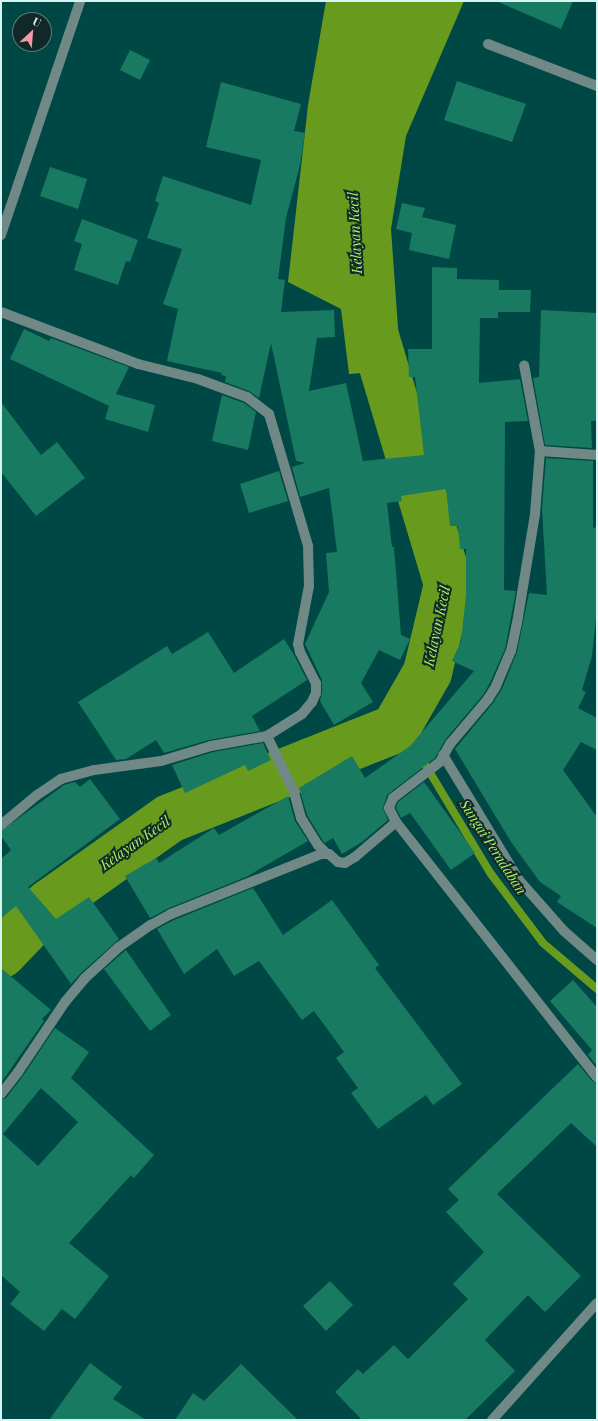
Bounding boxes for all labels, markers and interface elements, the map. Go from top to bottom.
north arrow [12,12,52,52]
text: U [30,13,44,30]
water label: Kelayan Kecil [344,192,366,274]
water label: Kelayan Kecil [420,584,454,668]
water label: Sungai Peradaban [456,796,530,898]
water label: Kelayan Kecil [97,813,173,873]

